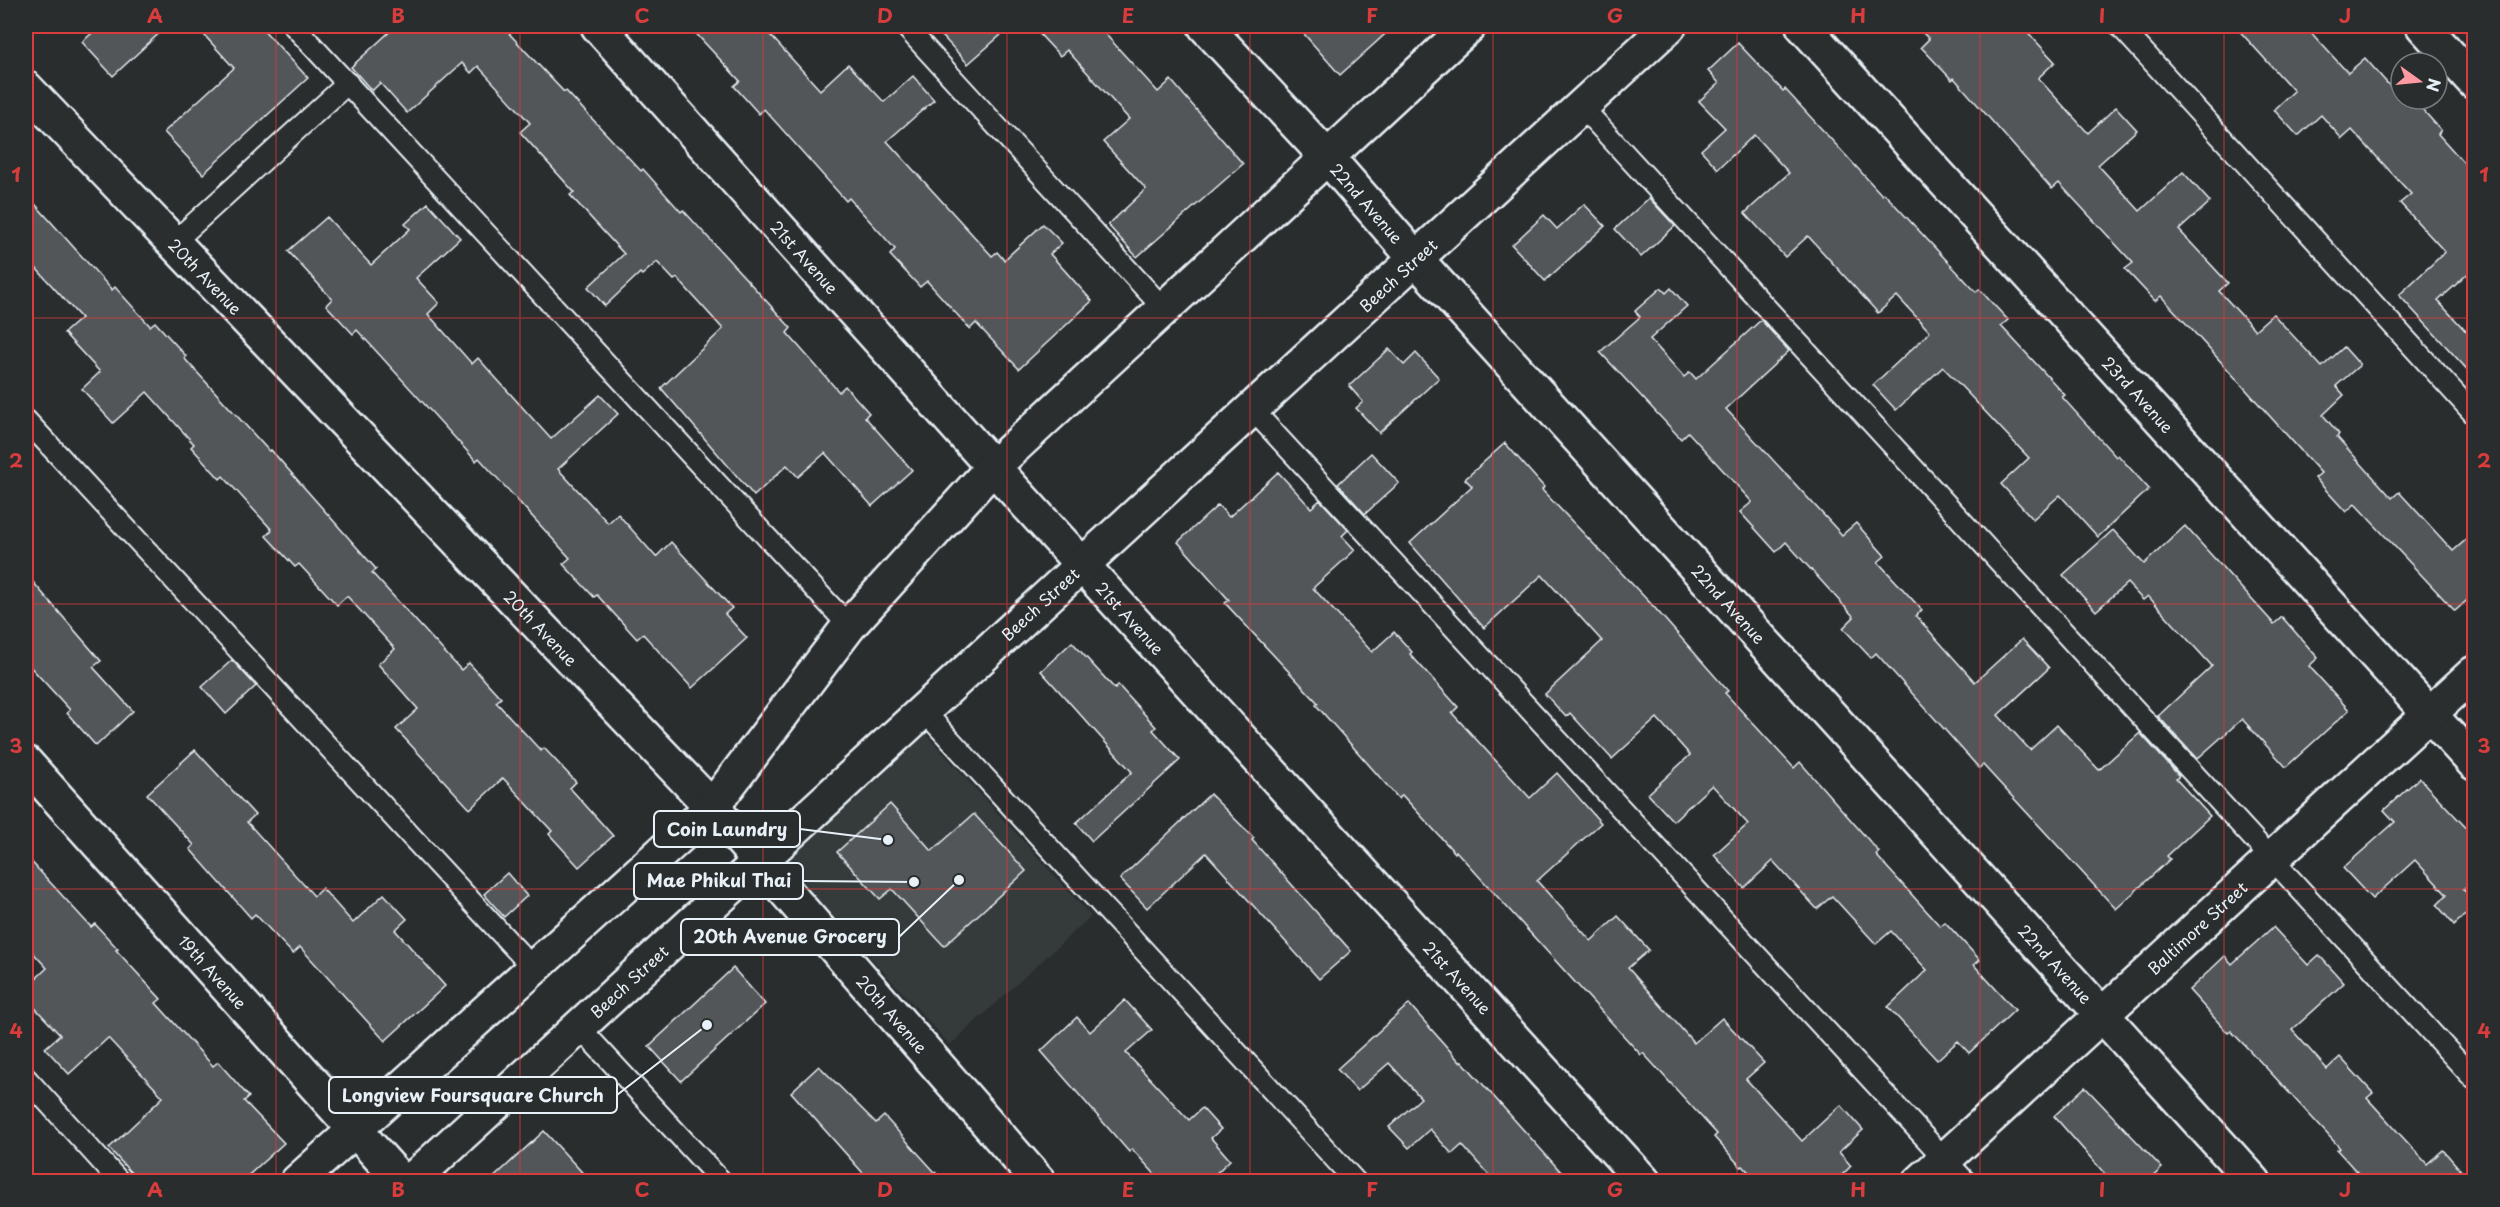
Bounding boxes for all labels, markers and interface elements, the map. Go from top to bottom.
text: A [147,0,163,30]
text: B [391,0,405,30]
text: C [634,0,650,30]
text: D [877,0,893,30]
text: E [1122,0,1134,30]
text: F [1366,0,1378,30]
text: G [1607,0,1623,30]
text: H [1850,0,1866,30]
text: I [2099,0,2105,30]
text: J [2339,0,2351,30]
north arrow [2389,51,2449,111]
text: N [2421,76,2448,94]
street label: 22nd Avenue [1325,158,1409,249]
text: 1 [11,159,21,189]
text: 1 [2479,159,2489,189]
street label: 21st Avenue [765,215,844,299]
street label: 20th Avenue [163,233,248,320]
street label: Beech Street [1353,233,1443,317]
street label: 23rd Avenue [2097,351,2180,438]
text: 2 [9,445,23,475]
text: 2 [2477,445,2491,475]
street label: 22nd Avenue [1687,559,1772,649]
street label: Beech Street [995,561,1085,646]
street label: 21st Avenue [1091,576,1170,660]
street label: 20th Avenue [499,584,583,671]
text: 3 [9,730,23,760]
text: 3 [2477,730,2491,760]
callout: Coin Laundry [654,811,800,847]
text: Coin Laundry [667,815,787,842]
callout: Mae Phikul Thai [634,863,803,899]
text: Mae Phikul Thai [647,866,791,893]
street label: Baltimore Street [2142,875,2253,980]
callout: 20th Avenue Grocery [681,919,899,955]
street label: 22nd Avenue [2013,919,2098,1009]
text: 20th Avenue Grocery [693,922,887,949]
street label: 19th Avenue [173,929,253,1014]
street label: 21st Avenue [1418,935,1497,1019]
street label: Beech Street [584,939,674,1023]
street label: 20th Avenue [851,969,933,1058]
text: 4 [9,1015,23,1045]
text: 4 [2477,1015,2491,1045]
callout: Longview Foursquare Church [329,1077,617,1113]
text: Longview Foursquare Church [342,1081,604,1108]
text: A [147,1174,163,1204]
text: B [391,1174,405,1204]
text: C [634,1174,650,1204]
text: D [877,1174,893,1204]
text: E [1122,1174,1134,1204]
text: F [1366,1174,1378,1204]
text: G [1607,1174,1623,1204]
text: H [1850,1174,1866,1204]
text: I [2099,1174,2105,1204]
text: J [2339,1174,2351,1204]

